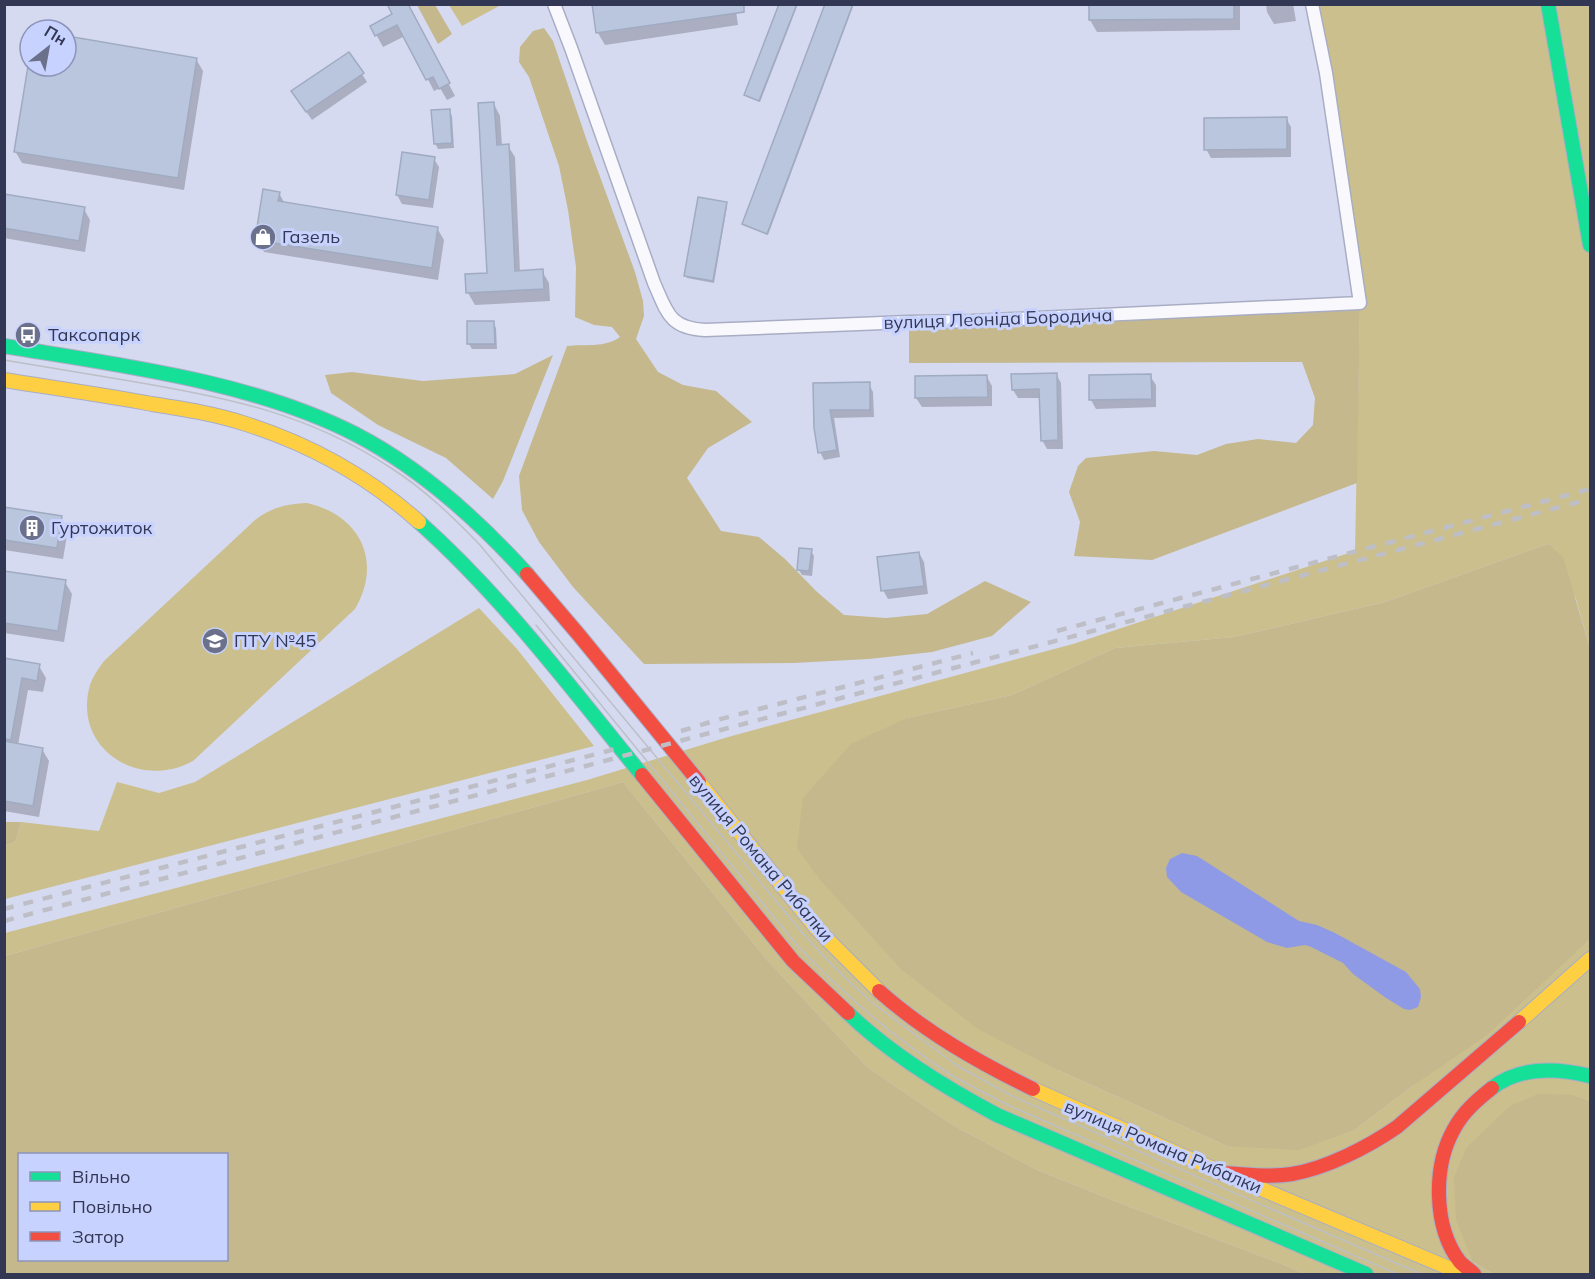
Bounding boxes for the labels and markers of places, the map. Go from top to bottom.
shop icon: Газель [248,222,278,252]
place label: Газель [282,225,340,248]
bus stop icon: Таксопарк [13,320,43,350]
place label: Таксопарк [48,323,140,346]
building icon: Гуртожиток [17,513,47,543]
place label: Гуртожиток [51,516,153,539]
school or university icon: ПТУ №45 [200,626,230,656]
place label: ПТУ №45 [234,629,317,652]

